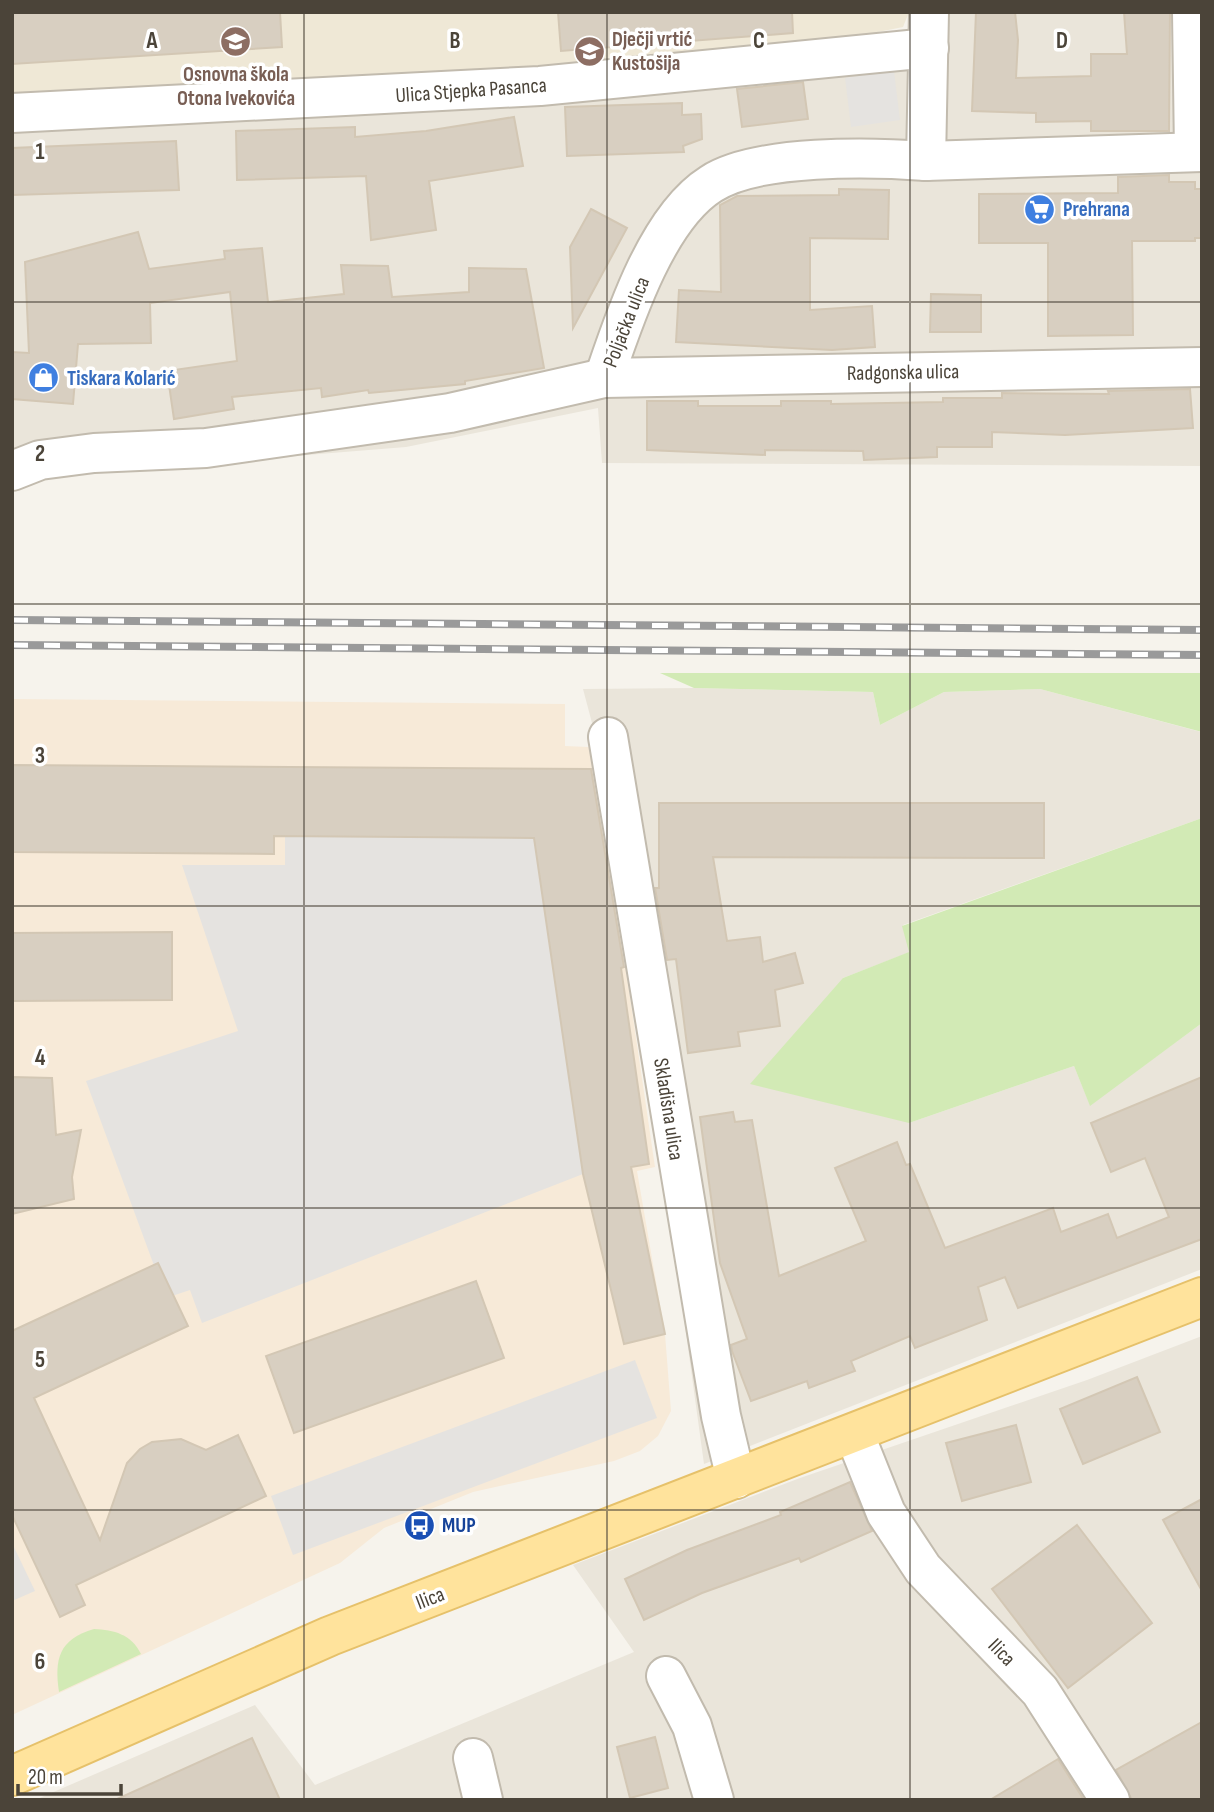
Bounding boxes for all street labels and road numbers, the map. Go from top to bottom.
street label: Ulica Stjepka Pasanca [395,73,547,108]
street label: Poljačka ulica [598,273,655,371]
street label: Radgonska ulica [847,359,959,386]
street label: Skladišna ulica [648,1056,689,1162]
street label: Ilica [412,1582,448,1615]
street label: Ilica [983,1633,1021,1671]

